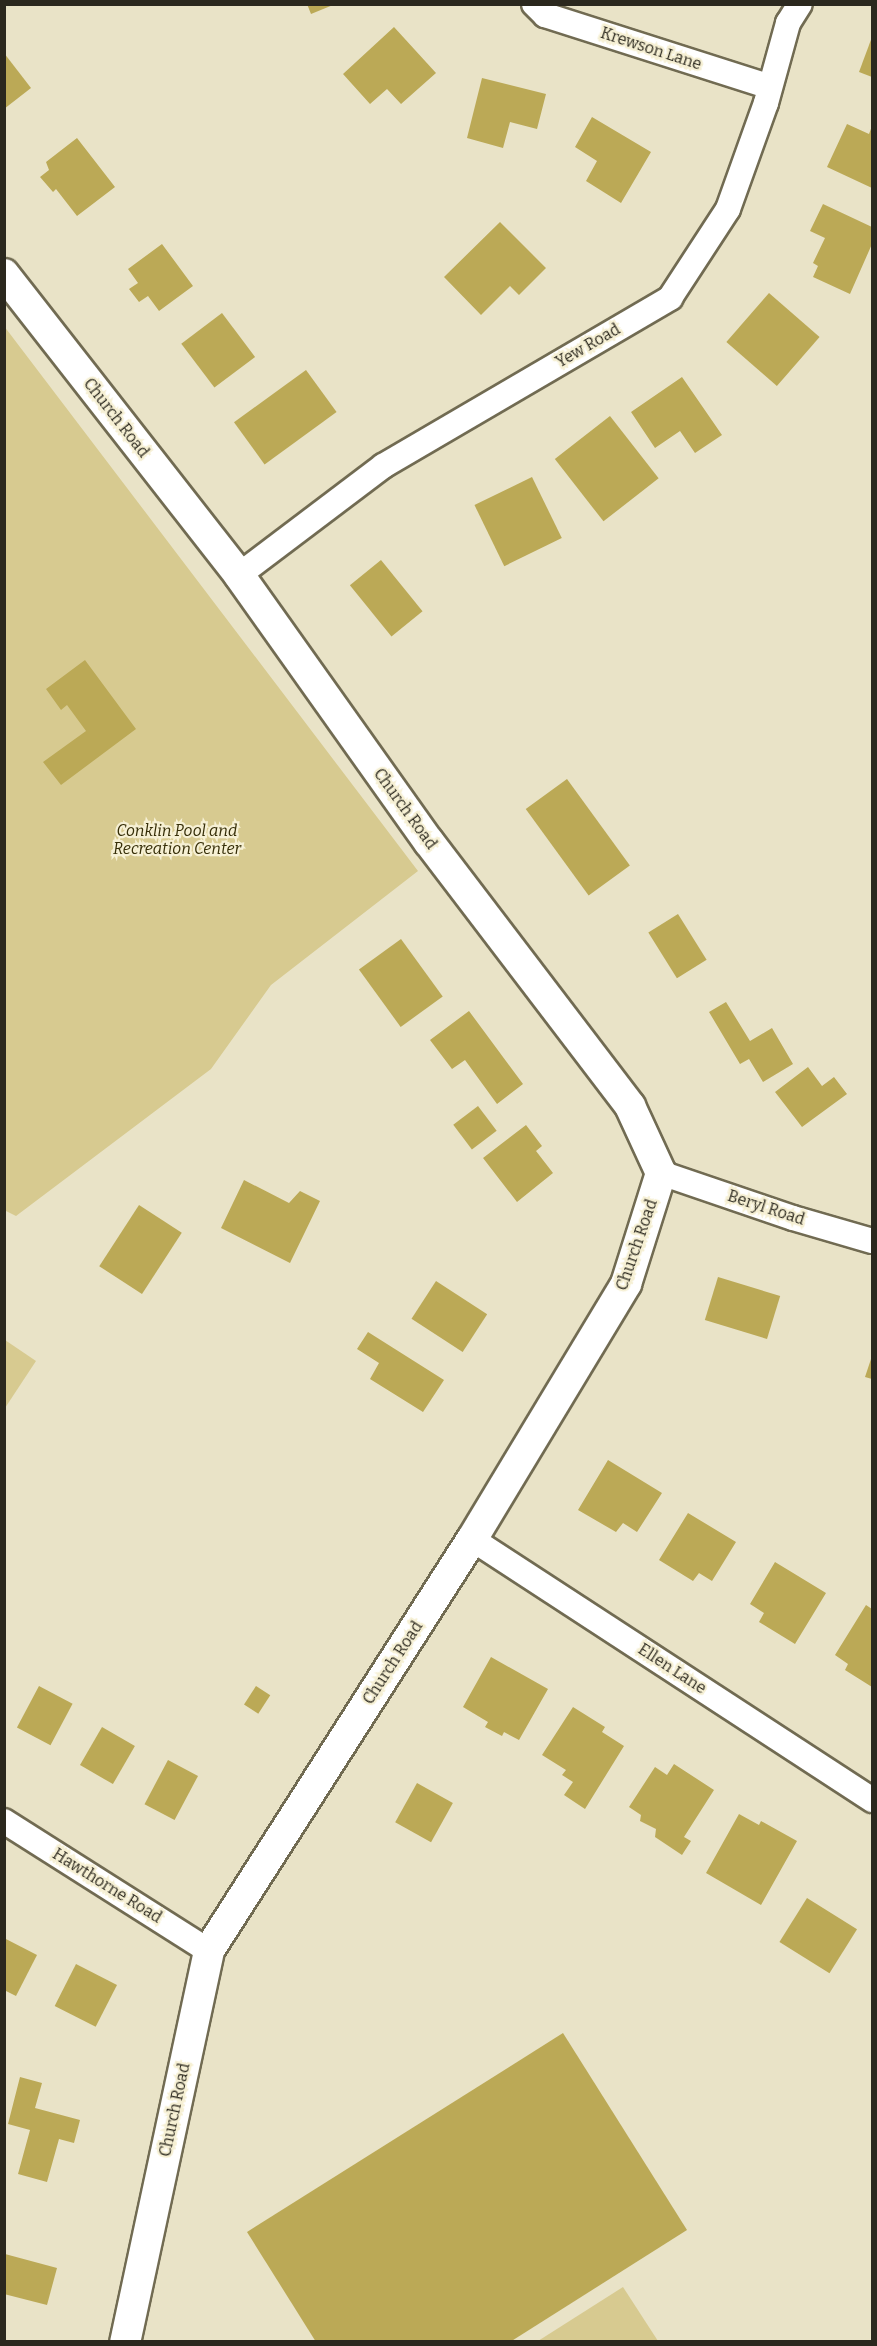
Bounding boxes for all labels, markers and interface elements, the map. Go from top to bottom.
street label: Krewson Lane [598,24,704,74]
street label: Yew Road [552,320,624,372]
street label: Church Road [79,375,153,461]
street label: Church Road [369,765,441,853]
park label: Conklin Pool and Recreation Center [113,821,241,859]
street label: Beryl Road [725,1187,807,1229]
street label: Church Road [612,1197,662,1293]
street label: Church Road [359,1618,427,1708]
street label: Ellen Lane [634,1640,710,1698]
street label: Hawthorne Road [49,1845,165,1927]
street label: Church Road [156,2061,194,2159]

